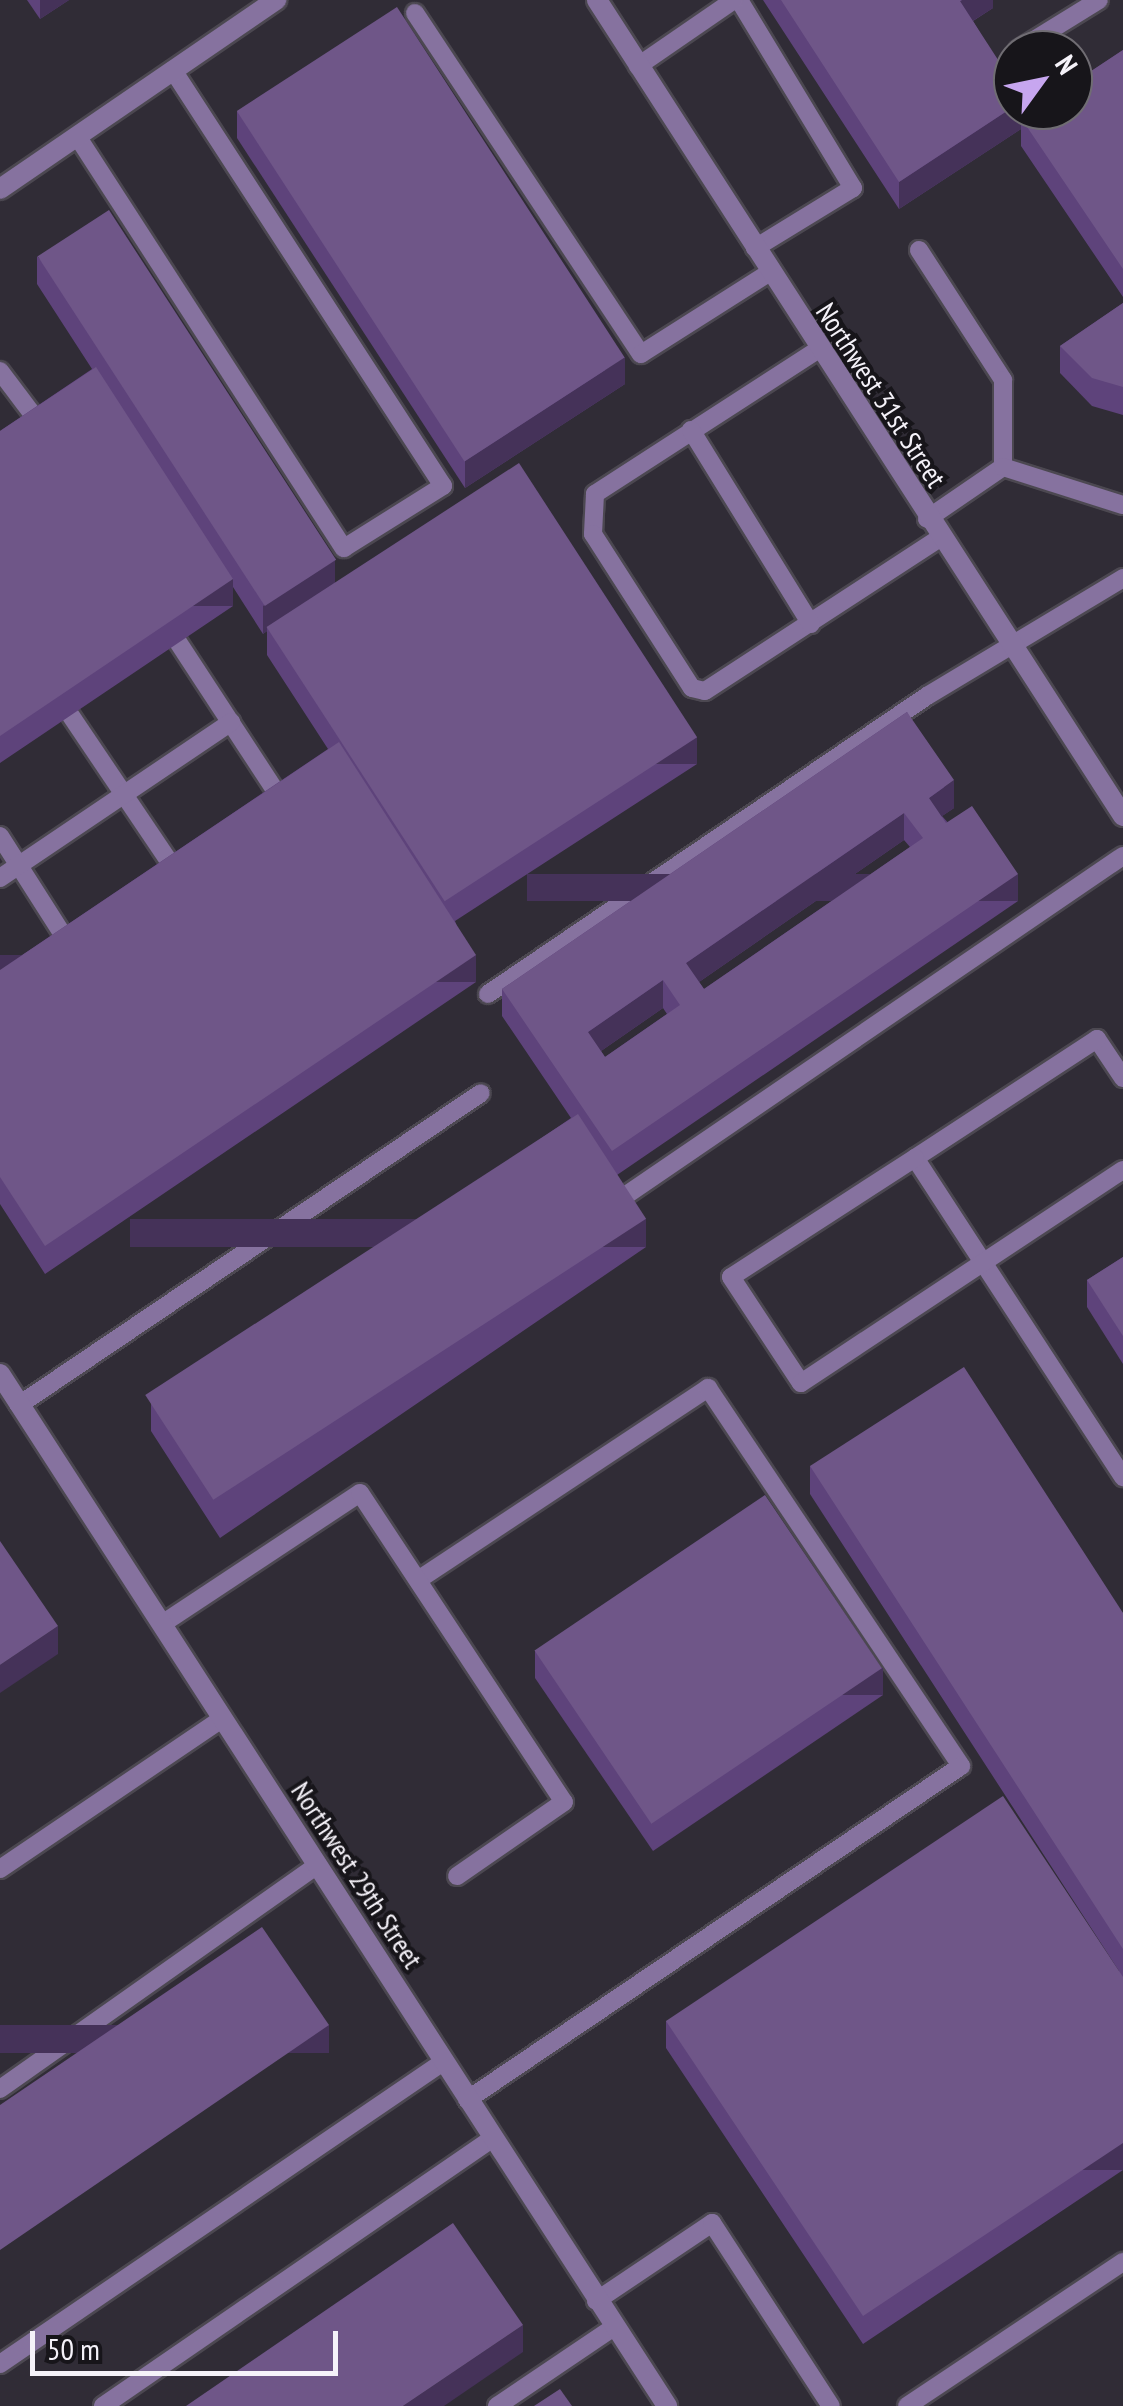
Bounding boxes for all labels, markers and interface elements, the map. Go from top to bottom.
north arrow [993,30,1093,130]
text: N [1047,48,1087,81]
street label: Northwest 31st Street [809,297,953,493]
street label: Northwest 29th Street [284,1775,430,1975]
scale bar [35,2311,342,2373]
text: 50 m [47,2329,100,2368]

